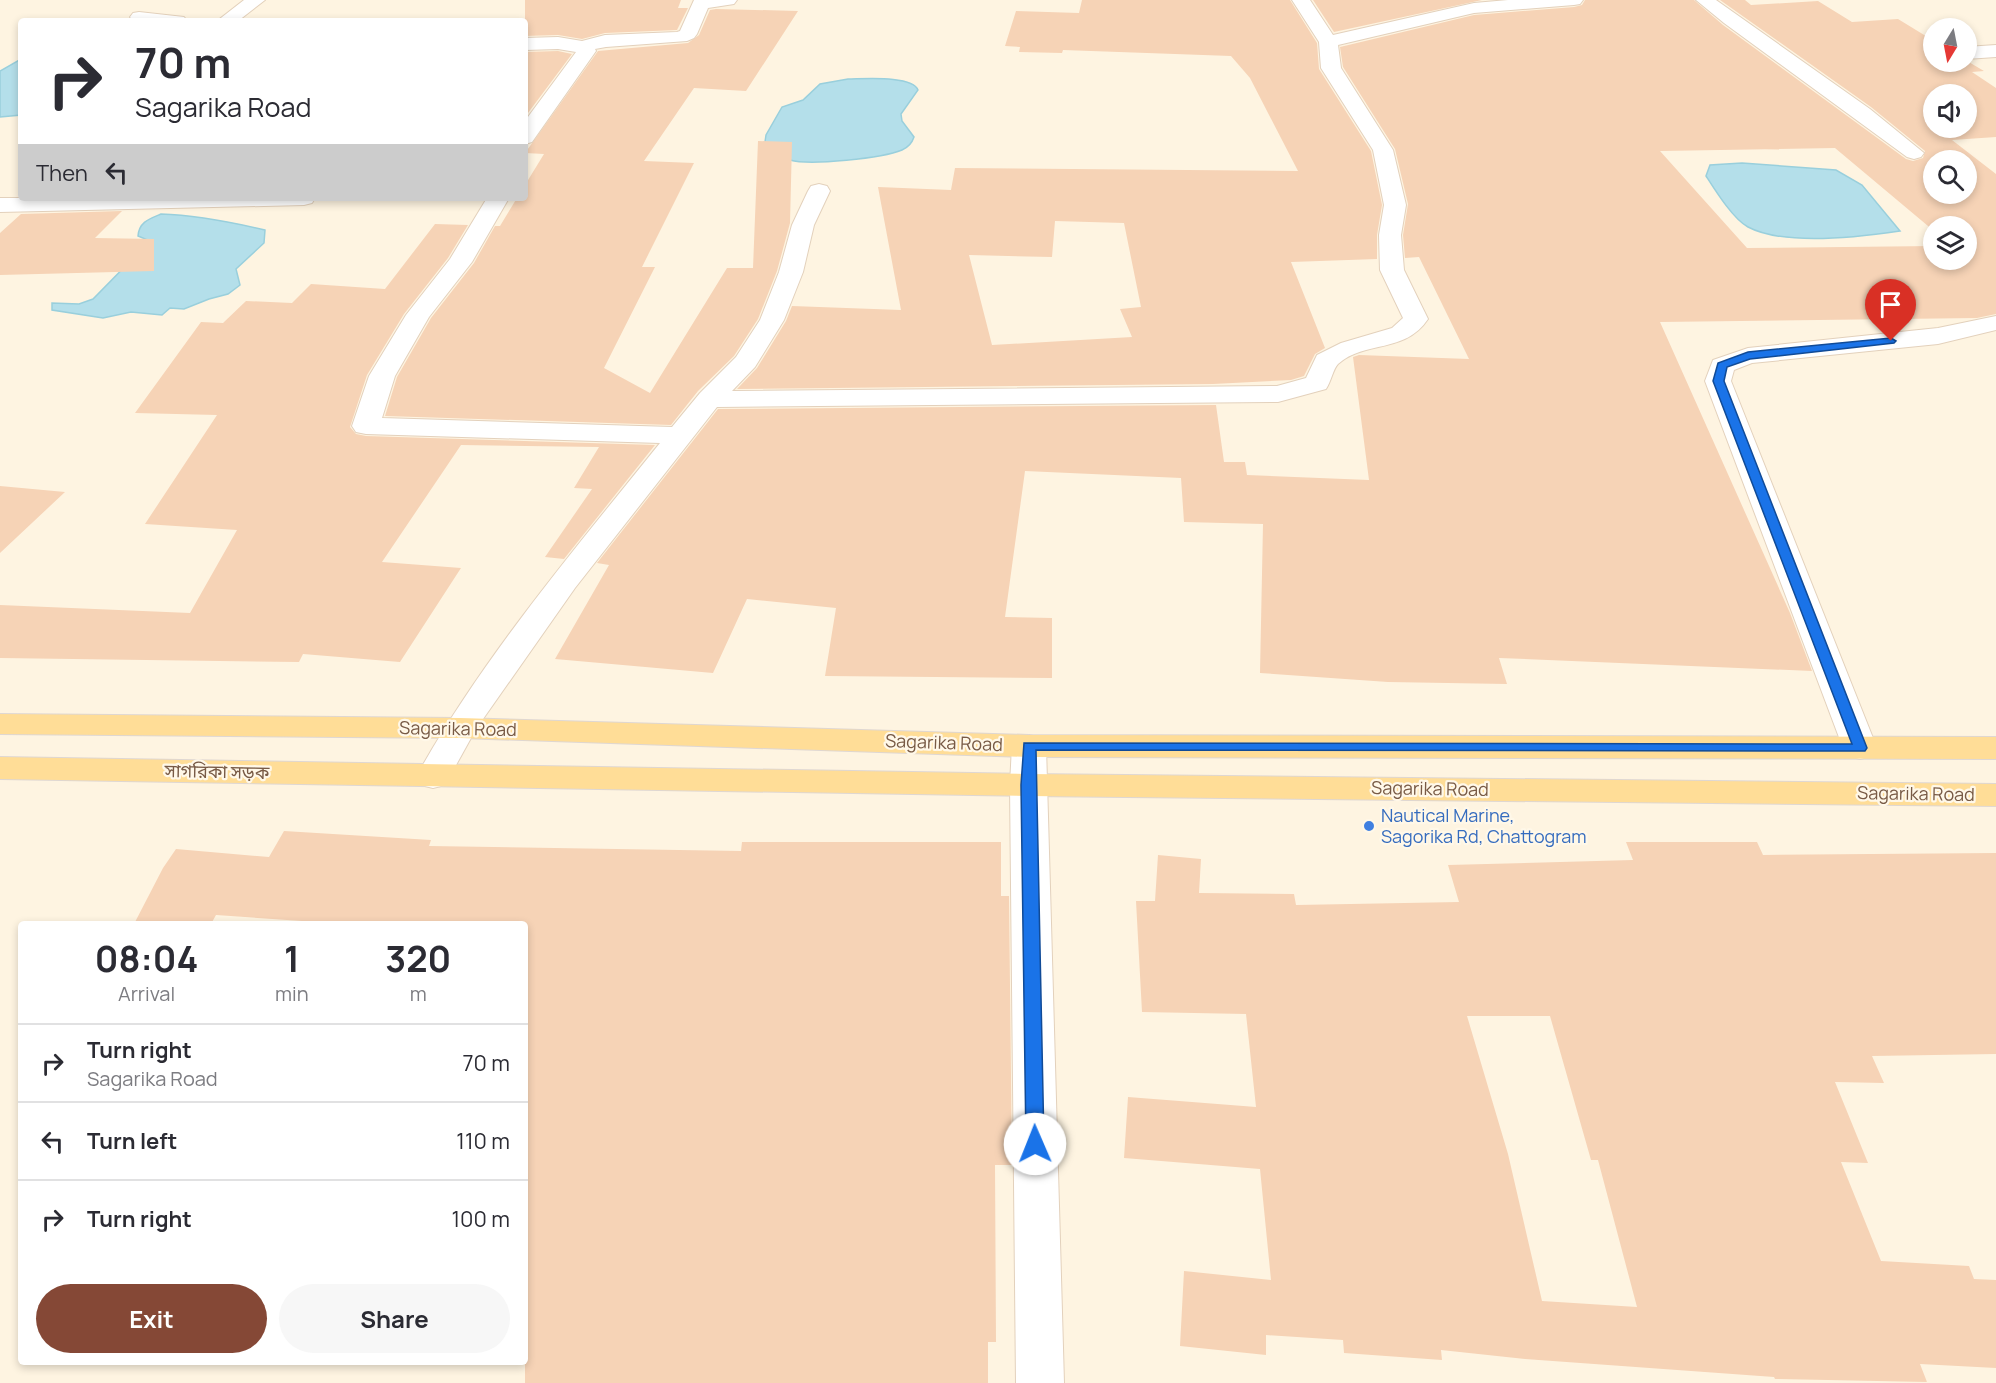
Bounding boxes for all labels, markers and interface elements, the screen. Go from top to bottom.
north arrow [1923,18,1977,72]
map controls [1923,18,1977,270]
text: 70 m [135,33,231,91]
icon: right [36,42,114,120]
button: sound [1923,84,1977,138]
text: Sagarika Road [135,88,311,125]
button: search [1923,150,1977,204]
icon: left [100,156,133,189]
text: Then [36,158,88,188]
button: layers [1923,216,1977,270]
pin [1865,279,1916,341]
icon: arrive [1874,288,1907,321]
street label: Sagarika Road [399,715,517,741]
street label: Sagarika Road [885,728,1003,756]
street label: সাগরিকা সড়ক [164,758,270,784]
street label: Sagarika Road [1371,775,1489,801]
street label: Sagarika Road [1857,780,1975,806]
place label: Nautical Marine, Sagorika Rd, Chattogram [1381,803,1587,848]
marker: Nautical Marine, Sagorika Rd, Chattogram [1362,819,1376,833]
text: 08:04 [95,934,198,983]
text: 1 [284,934,300,983]
text: 320 [385,934,451,983]
text: Arrival [118,980,175,1007]
text: min [275,980,309,1007]
text: m [410,980,427,1007]
text: Turn right [87,1035,192,1065]
icon: right [36,1047,69,1080]
text: 70 m [462,1048,510,1078]
text: Sagarika Road [87,1065,218,1092]
position arrow [1003,1112,1067,1176]
icon: left [36,1125,69,1158]
text: Turn left [87,1126,177,1156]
text: 110 m [456,1126,510,1156]
icon: right [36,1203,69,1236]
text: Turn right [87,1204,192,1234]
text: 100 m [452,1204,510,1234]
button: Exit [36,1284,267,1353]
button: Share [279,1284,510,1353]

